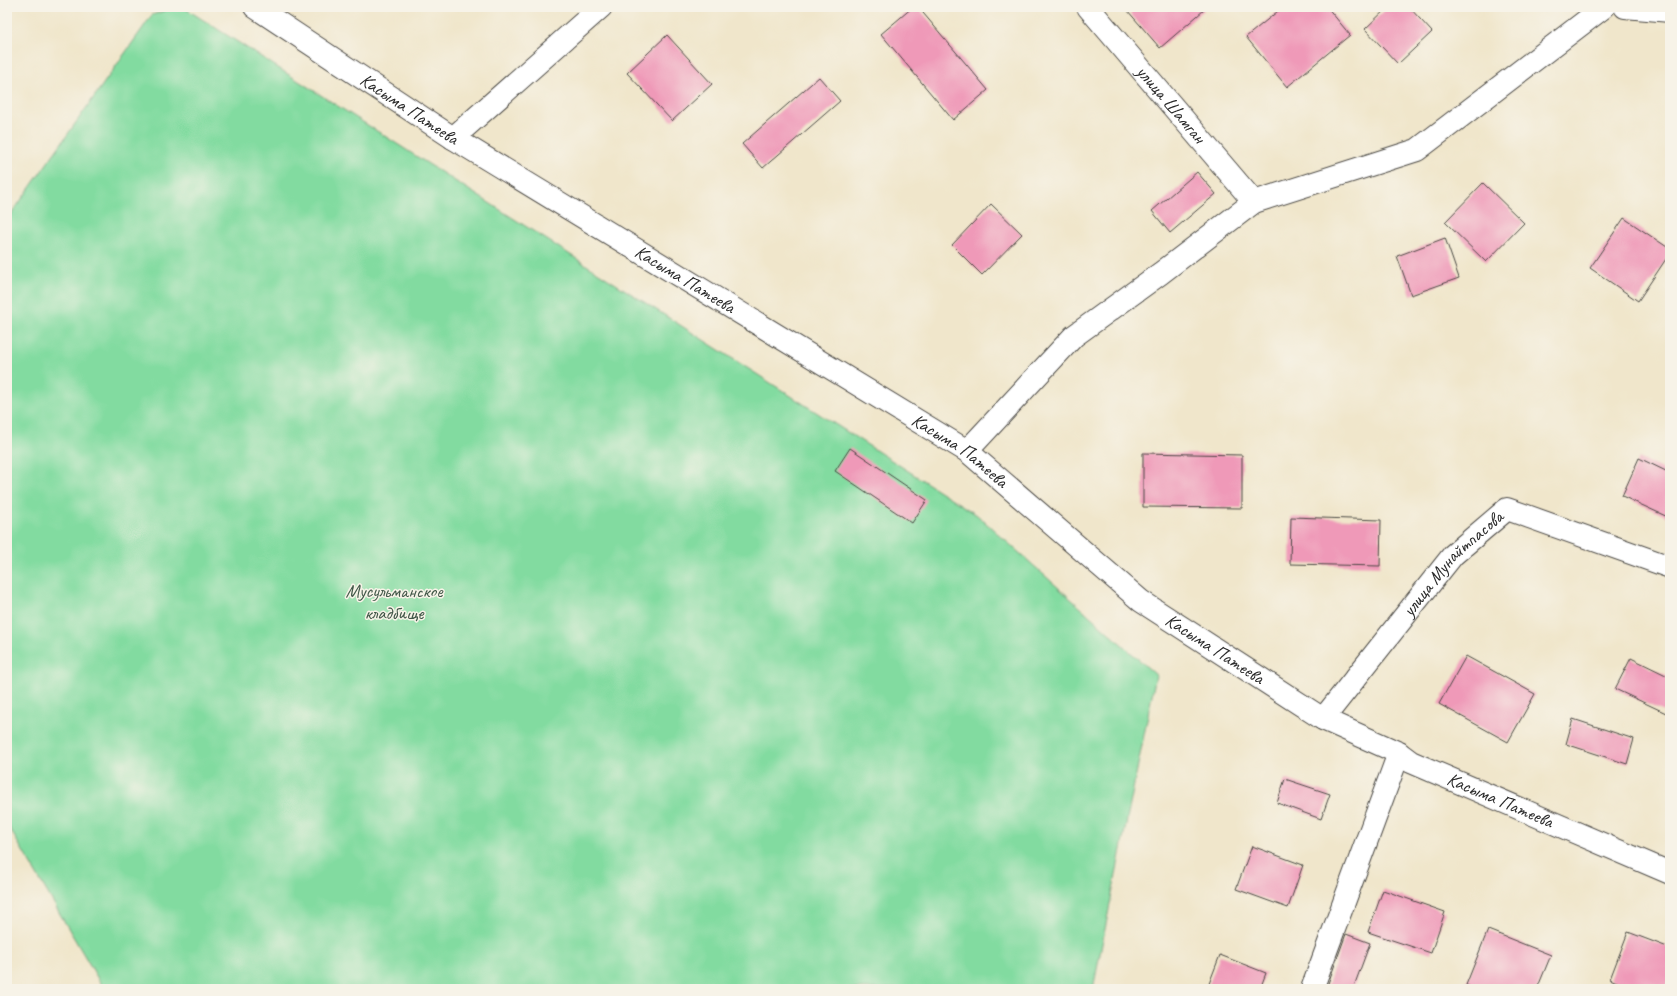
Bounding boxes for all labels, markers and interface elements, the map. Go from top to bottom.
street label: улица Шамган [1130,60,1212,150]
street label: Касыма Патеева [355,68,464,151]
street label: Касыма Патеева [630,240,741,320]
street label: Касыма Патеева [907,408,1014,494]
street label: улица Мунайтпасова [1396,504,1510,622]
park label: Мусульманское кладбище [346,579,444,625]
street label: Касыма Патеева [1161,608,1270,691]
street label: Касыма Патеева [1443,767,1558,834]

